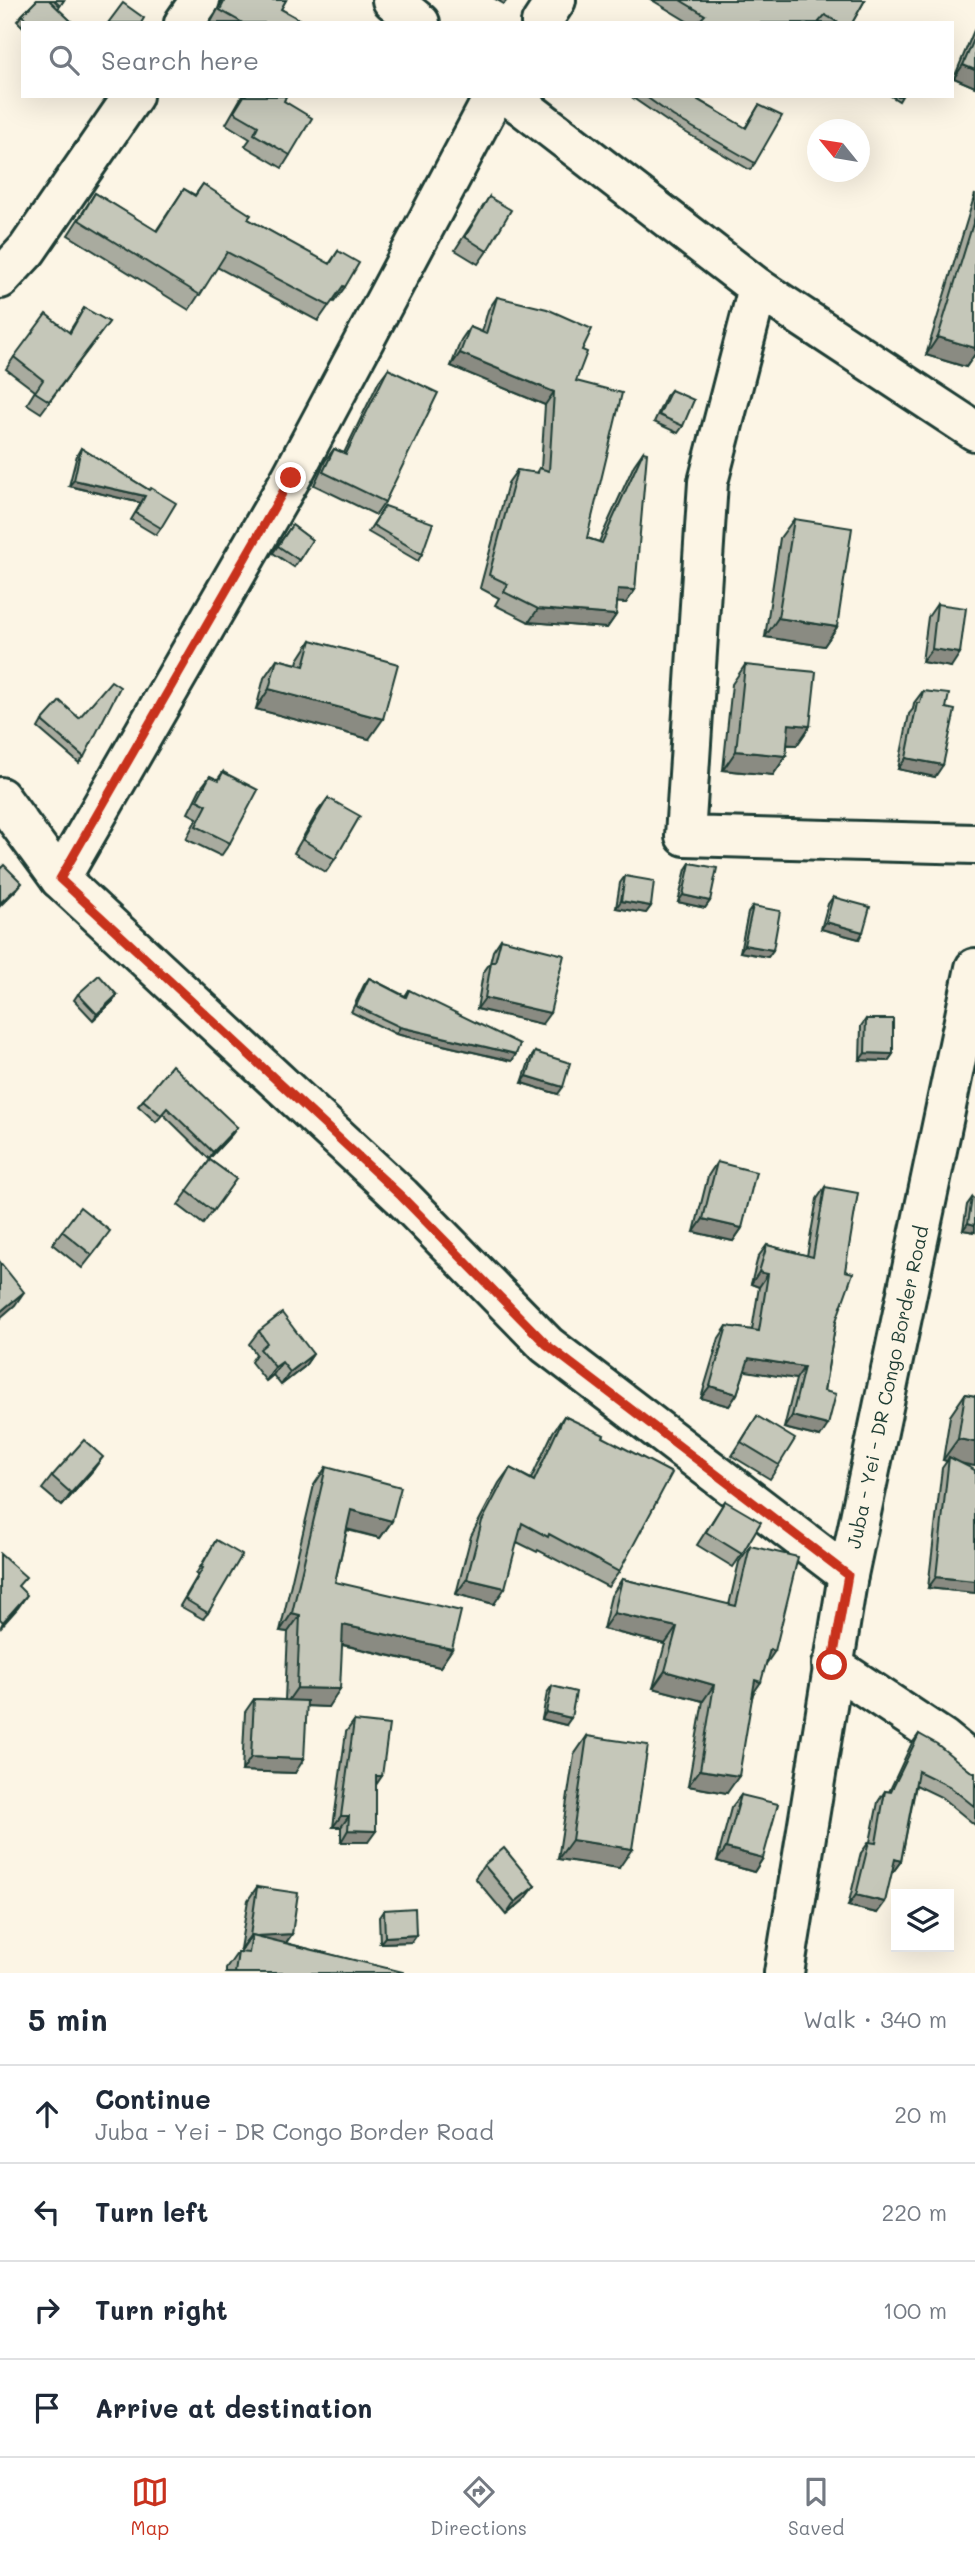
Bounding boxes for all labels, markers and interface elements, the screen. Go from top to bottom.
search box [21,21,954,98]
icon: search [45,41,83,79]
text: Search here [101,43,259,77]
north arrow [807,119,870,182]
route end [275,462,306,493]
street label: Juba - Yei - DR Congo Border Road [841,1223,933,1551]
route start [816,1649,847,1680]
map controls [891,1889,954,1952]
button: layers [891,1889,954,1952]
text: 5 min [28,1999,108,2039]
text: Walk · 340 m [803,2004,947,2034]
text: Continue [95,2082,211,2116]
icon: ahead [28,2095,66,2133]
text: 20 m [894,2099,947,2129]
text: Juba - Yei - DR Congo Border Road [95,2116,494,2146]
icon: left [28,2193,66,2231]
text: Turn left [95,2195,208,2229]
text: 220 m [881,2197,947,2227]
icon: right [28,2291,66,2329]
text: Turn right [95,2293,228,2327]
text: 100 m [883,2295,947,2325]
icon: arrive [28,2389,66,2427]
text: Arrive at destination [95,2391,372,2425]
tab: Map [131,2473,169,2540]
tab: Directions [430,2473,527,2540]
tab: Saved [788,2473,844,2540]

